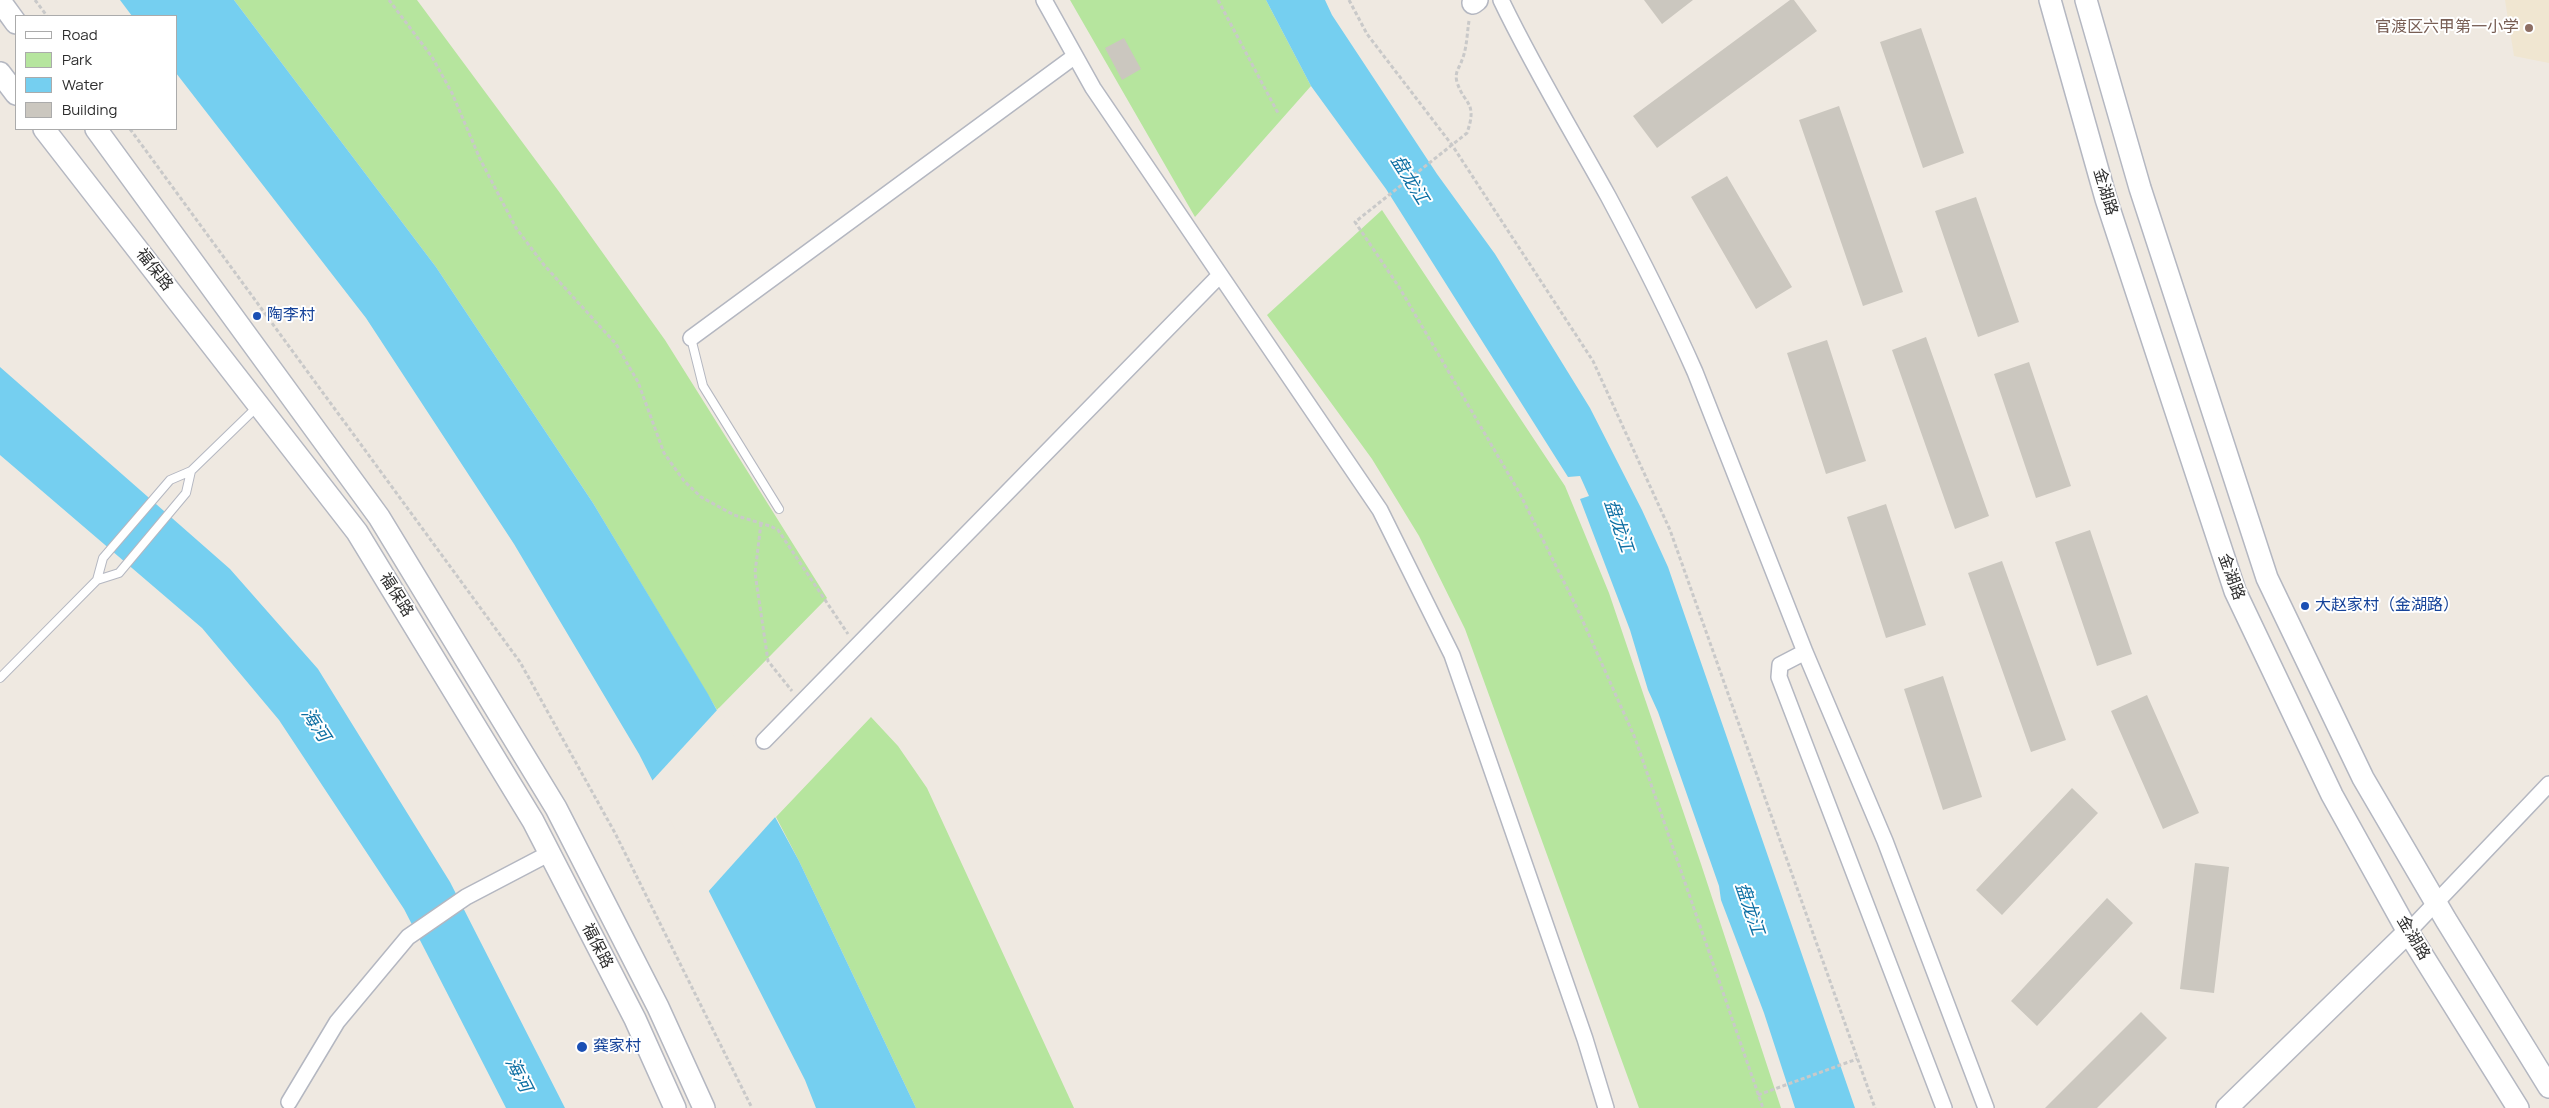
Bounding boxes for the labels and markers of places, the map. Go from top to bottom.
place label: 官渡区六甲第一小学 [2375,18,2519,38]
marker: 官渡区六甲第一小学 [2523,22,2535,34]
place label: 陶李村 [267,306,315,326]
marker: 陶李村 [251,310,263,322]
place label: 大赵家村（金湖路） [2315,596,2459,616]
marker: 大赵家村（金湖路） [2299,600,2311,612]
place label: 龚家村 [593,1037,641,1057]
marker: 龚家村 [575,1040,589,1054]

